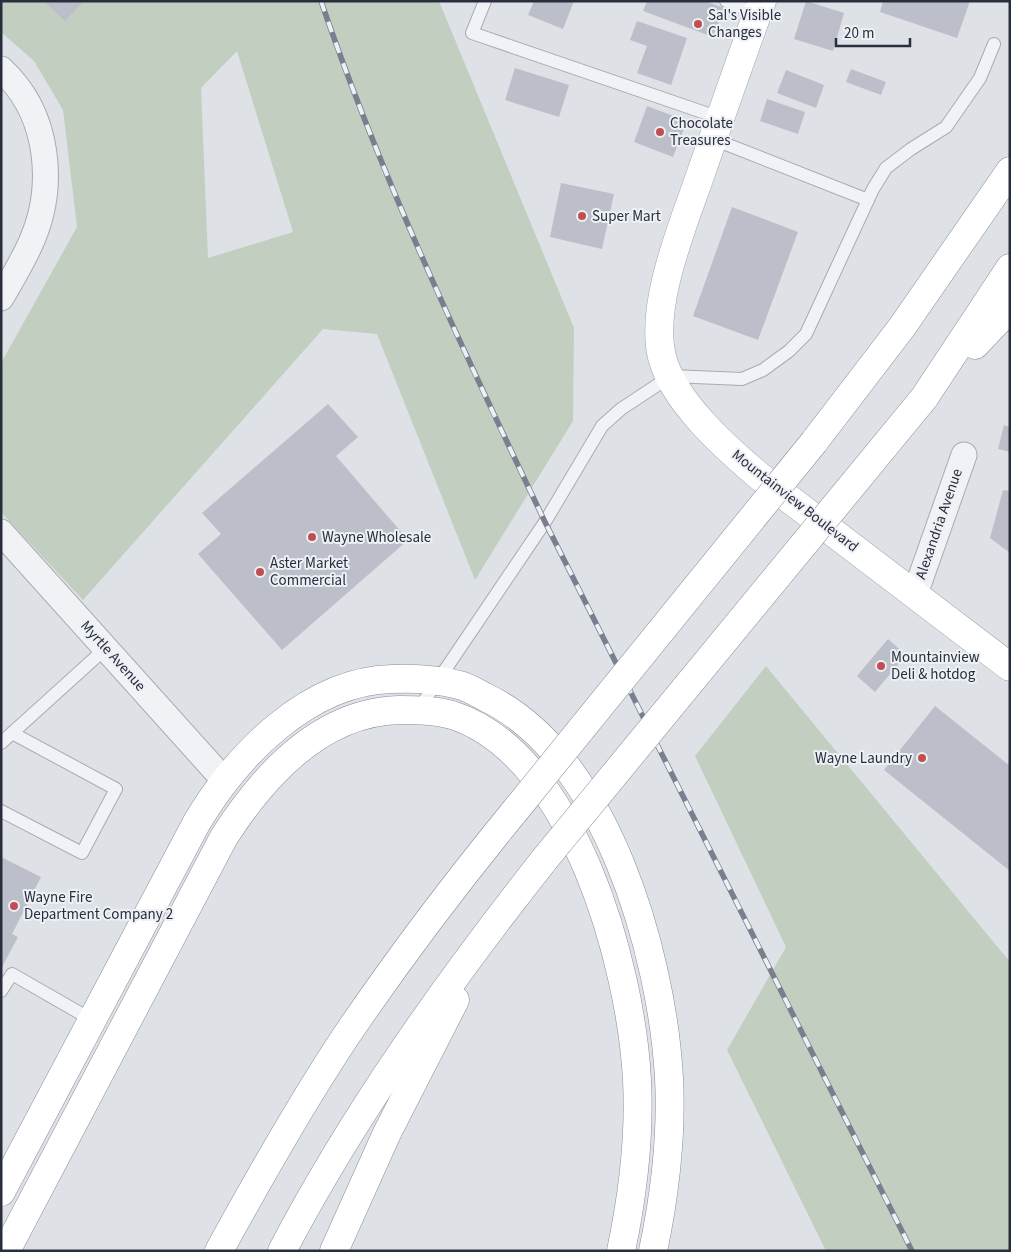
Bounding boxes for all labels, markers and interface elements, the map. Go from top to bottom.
place label: Sal's Visible Changes [708,5,781,43]
scale bar [836,15,910,47]
marker: Sal's Visible Changes [692,18,704,30]
text: 20 m [844,23,874,44]
place label: Chocolate Treasures [670,113,733,151]
marker: Chocolate Treasures [654,126,666,138]
place label: Super Mart [592,206,661,227]
marker: Super Mart [576,210,588,222]
street label: Mountainview Boulevard [727,445,863,557]
street label: Alexandria Avenue [910,466,968,582]
place label: Wayne Wholesale [322,527,431,548]
marker: Wayne Wholesale [306,531,318,543]
place label: Aster Market Commercial [270,553,348,591]
marker: Aster Market Commercial [254,566,266,578]
street label: Myrtle Avenue [76,616,150,696]
place label: Mountainview Deli & hotdog [891,647,980,685]
marker: Mountainview Deli & hotdog [875,660,887,672]
place label: Wayne Laundry [815,748,912,769]
marker: Wayne Laundry [916,752,928,764]
place label: Wayne Fire Department Company 2 [24,887,173,925]
marker: Wayne Fire Department Company 2 [8,900,20,912]

